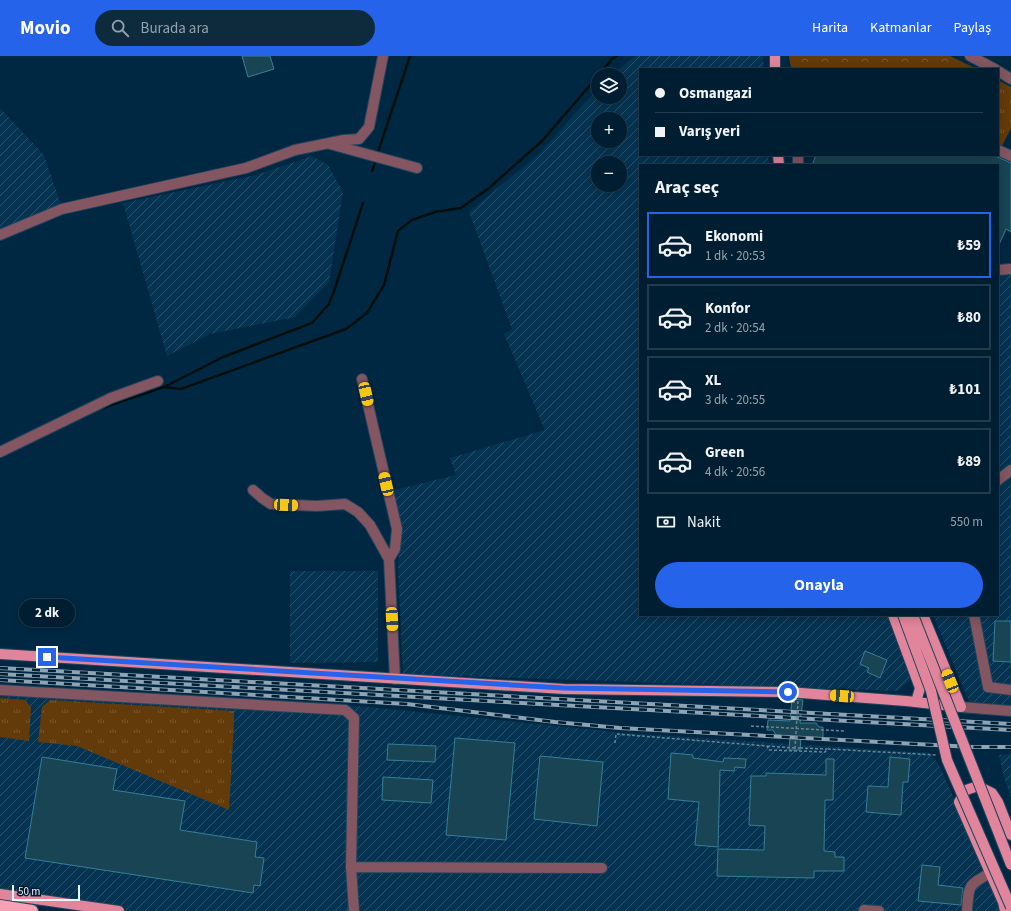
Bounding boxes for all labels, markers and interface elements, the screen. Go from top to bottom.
search box [95,10,375,46]
text: Movio [20,15,71,42]
icon: search [109,17,131,39]
text: Burada ara [141,18,209,39]
text: Harita [812,18,848,38]
text: Katmanlar [870,18,932,38]
text: Paylaş [954,18,991,38]
map controls [591,68,627,192]
button: layers [591,68,627,104]
text: Osmangazi [679,83,752,104]
button: + [591,112,627,148]
text: Varış yeri [679,121,740,142]
button: − [591,156,627,192]
text: Araç seç [655,175,719,200]
text: Ekonomi [705,226,763,247]
icon: car [657,227,693,263]
text: ₺59 [957,235,981,256]
text: 1 dk · 20:53 [705,247,765,265]
text: Konfor [705,298,750,319]
icon: car [657,299,693,335]
text: ₺80 [957,307,981,328]
text: 2 dk · 20:54 [705,319,765,337]
text: XL [705,370,721,391]
icon: car [657,371,693,407]
text: ₺101 [949,379,981,400]
car [357,381,375,407]
text: 3 dk · 20:55 [705,391,765,409]
text: Green [705,442,745,463]
icon: car [657,443,693,479]
text: ₺89 [957,451,981,472]
text: 4 dk · 20:56 [705,463,765,481]
car [377,471,395,497]
car [274,498,298,512]
icon: cash [655,511,677,533]
text: Nakit [687,512,720,533]
text: 550 m [950,513,983,531]
button: Onayla [655,562,983,608]
callout: 2 dk [19,599,75,627]
text: 2 dk [35,604,59,622]
car [385,607,399,631]
route end [38,648,56,666]
car [940,668,960,694]
route start [779,683,797,701]
car [830,689,854,703]
scale bar [12,883,80,902]
text: 50 m [18,884,40,899]

